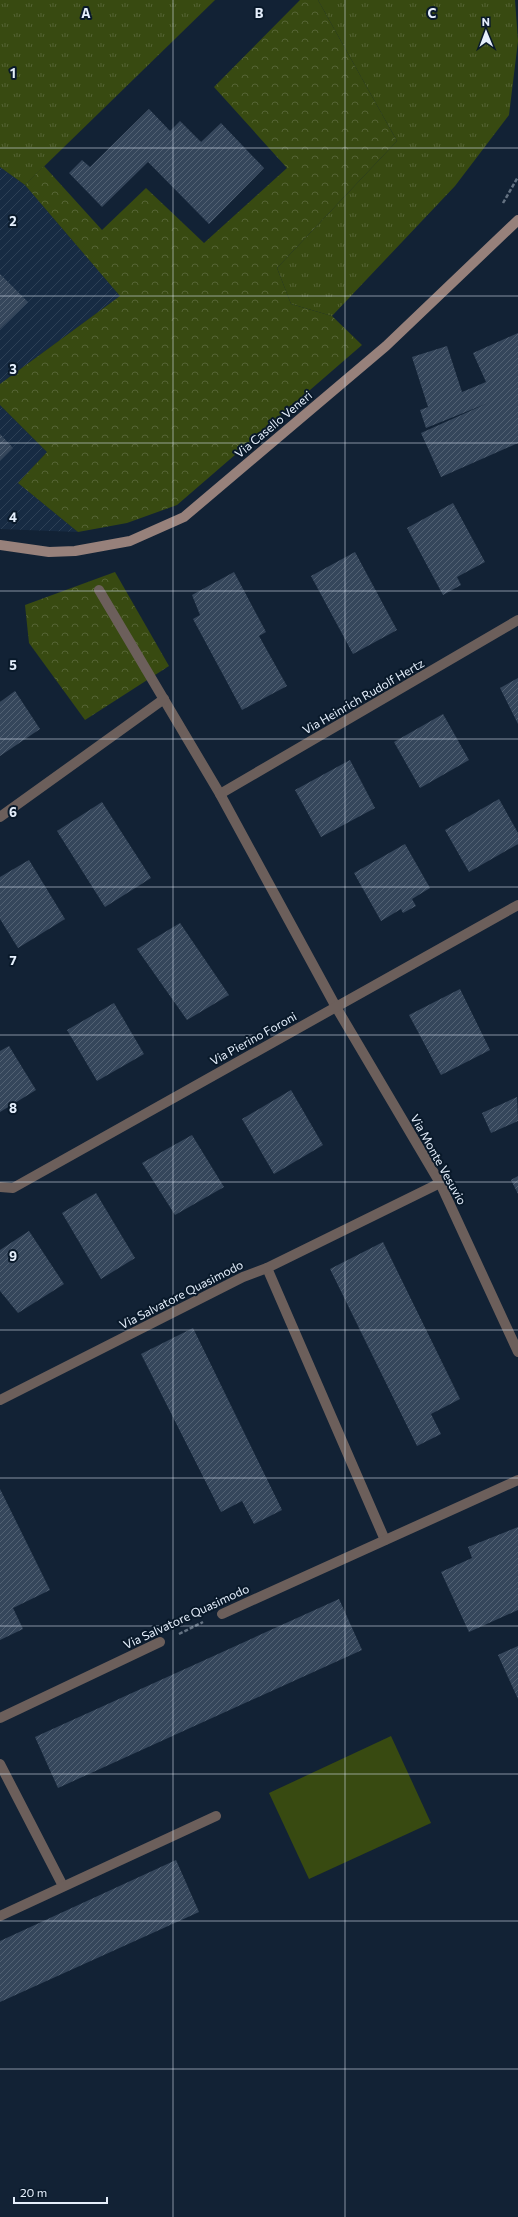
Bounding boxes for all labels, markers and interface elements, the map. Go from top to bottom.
text: A [81,5,91,21]
text: B [255,5,264,21]
text: C [428,5,437,21]
north arrow [466,12,506,52]
text: N [482,15,490,28]
text: 1 [10,65,16,81]
text: 2 [9,213,17,229]
text: 3 [9,361,17,377]
street label: Via Casello Veneri [232,388,314,460]
text: 4 [9,509,17,525]
street label: Via Heinrich Rudolf Hertz [300,655,426,737]
text: 5 [9,657,17,673]
text: 6 [9,804,17,820]
text: 7 [9,952,17,968]
street label: Via Pierino Foroni [207,1008,299,1068]
text: 8 [9,1100,17,1116]
street label: Via Monte Vesuvio [408,1111,470,1207]
text: 9 [9,1248,17,1264]
street label: Via Salvatore Quasimodo [117,1257,245,1331]
street label: Via Salvatore Quasimodo [121,1581,251,1651]
scale bar [14,2179,107,2205]
text: 20 m [20,2185,47,2199]

